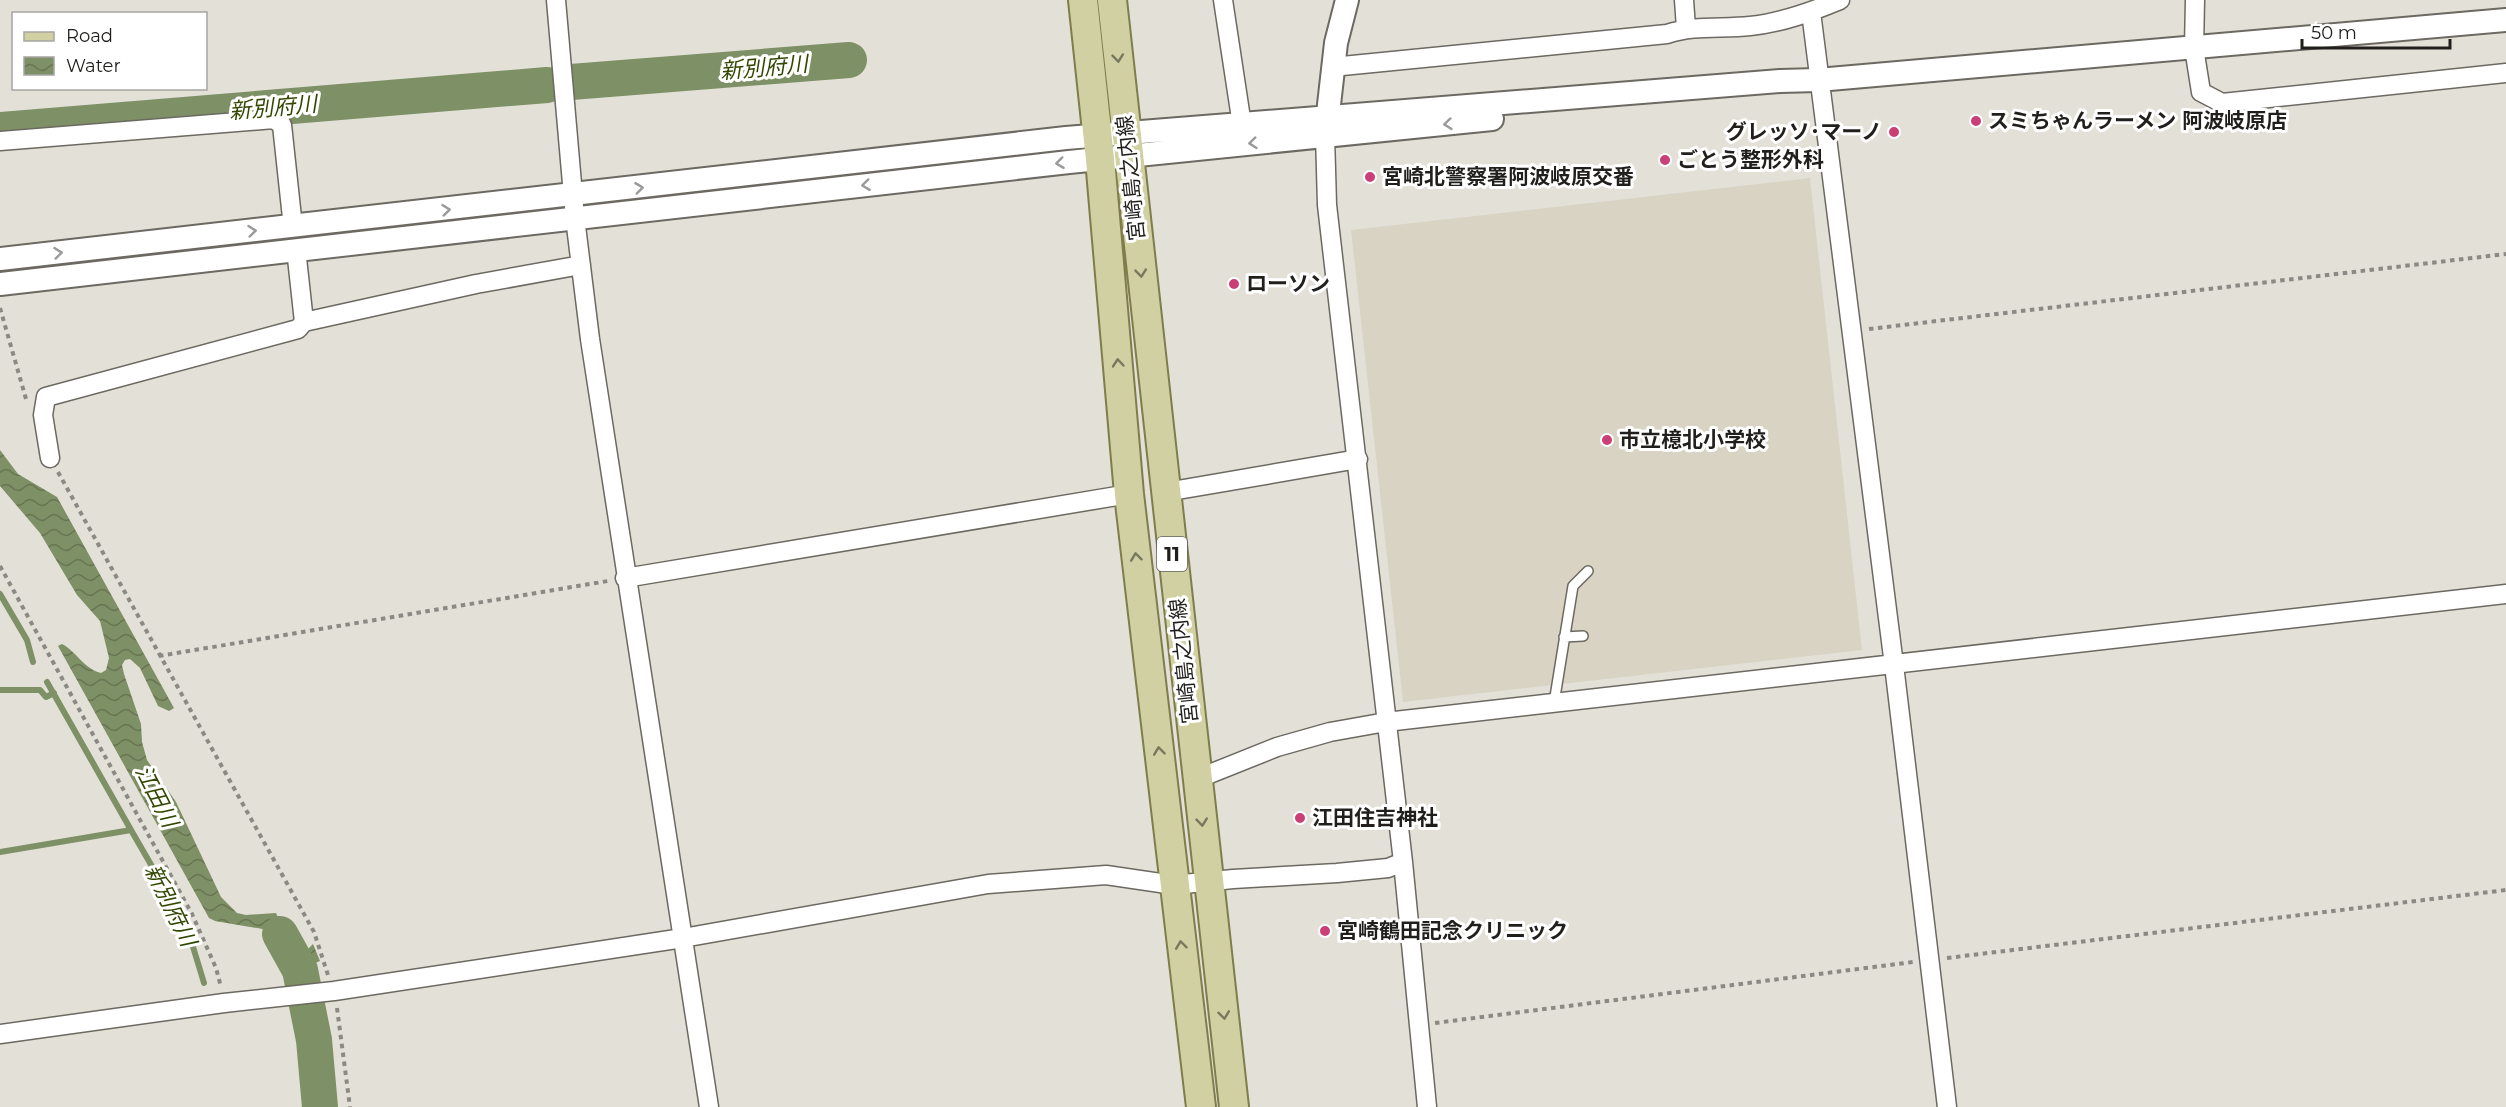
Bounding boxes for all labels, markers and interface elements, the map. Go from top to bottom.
legend [12,12,207,90]
scale bar [2302,12,2450,50]
text: 50 m [2311,22,2357,44]
text: Road [66,25,113,47]
water label: 新別府川 [719,50,811,85]
one-way arrow [1111,54,1124,63]
text: Water [66,55,121,77]
water label: 新別府川 [228,90,320,125]
place label: スミちゃんラーメン 阿波岐原店 [1988,108,2287,133]
street label: 宮崎島之内線 [1111,114,1150,242]
marker: スミちゃんラーメン 阿波岐原店 [1969,114,1983,128]
one-way arrow [1443,117,1452,130]
place label: グレッソ･マーノ [1726,119,1882,144]
marker: グレッソ･マーノ [1887,125,1901,139]
one-way arrow [1249,136,1258,149]
place label: ごとう整形外科 [1677,147,1824,172]
marker: ごとう整形外科 [1658,153,1672,167]
one-way arrow [1055,156,1064,168]
place label: 宮崎北警察署阿波岐原交番 [1382,164,1634,189]
marker: 宮崎北警察署阿波岐原交番 [1363,170,1377,184]
one-way arrow [861,178,870,191]
one-way arrow [635,182,644,194]
one-way arrow [441,204,450,216]
one-way arrow [247,226,257,238]
one-way arrow [54,247,63,260]
one-way arrow [1134,268,1147,277]
place label: ローソン [1246,271,1330,296]
marker: ローソン [1227,277,1241,291]
one-way arrow [1112,359,1125,368]
place label: 市立檍北小学校 [1619,427,1766,452]
marker: 市立檍北小学校 [1600,433,1614,447]
road number: 11 [1157,537,1187,571]
one-way arrow [1131,553,1143,562]
street label: 宮崎島之内線 [1164,597,1203,725]
one-way arrow [1153,746,1165,756]
water label: 江田川 [130,761,184,834]
place label: 江田住吉神社 [1312,805,1438,830]
marker: 江田住吉神社 [1293,811,1307,825]
one-way arrow [1195,817,1208,826]
water label: 新別府川 [139,860,203,952]
place label: 宮崎鶴田記念クリニック [1337,918,1568,943]
marker: 宮崎鶴田記念クリニック [1318,924,1332,938]
one-way arrow [1175,940,1188,949]
one-way arrow [1217,1011,1230,1020]

